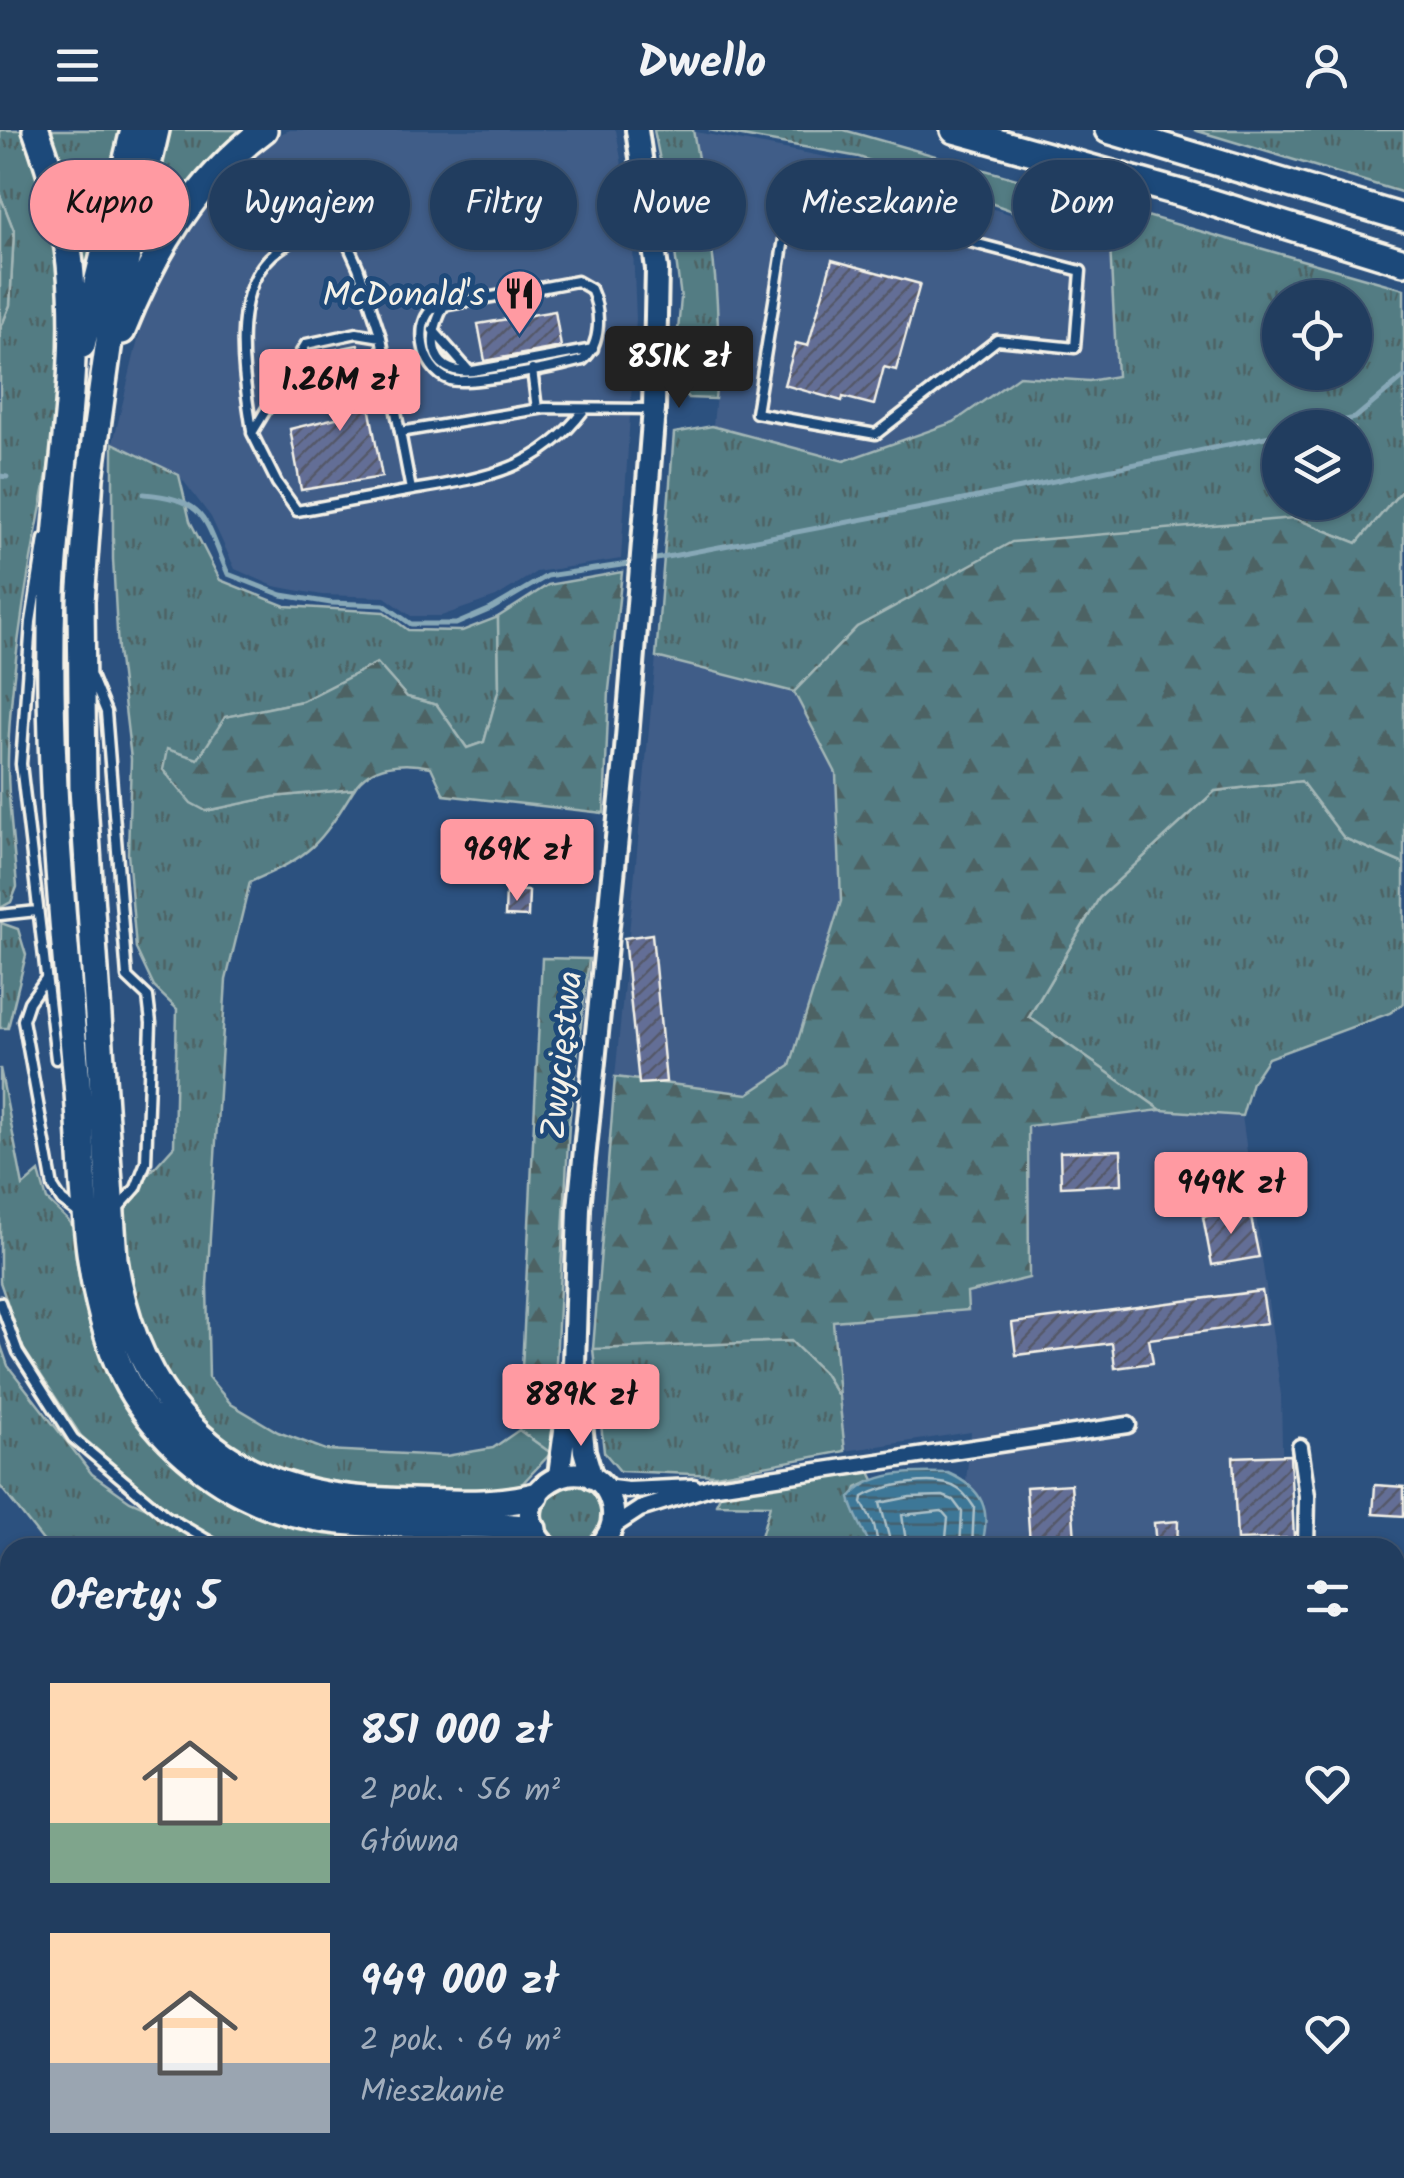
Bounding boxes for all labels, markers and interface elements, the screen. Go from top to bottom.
text: Dwello [638,29,766,101]
icon: menu [50,38,105,93]
icon: person [1299,38,1354,93]
chip: Kupno [30,160,189,250]
chip: Wynajem [209,160,410,250]
chip: Filtry [430,160,577,250]
chip: Nowe [597,160,746,250]
chip: Mieszkanie [766,160,993,250]
chip: Dom [1013,160,1150,250]
restaurant icon: McDonald's [494,268,546,336]
place label: McDonald's [322,269,485,325]
map controls [1262,280,1372,520]
button: locate [1262,280,1372,390]
pin: 851K zł [587,326,771,411]
text: 851K zł [627,333,731,384]
pin: 1.26M zł [237,349,443,434]
text: 1.26M zł [281,356,399,407]
button: layers [1262,410,1372,520]
pin: 969K zł [425,819,609,904]
text: 969K zł [463,826,571,877]
street label: Zwycięstwa [527,968,601,1142]
pin: 949K zł [1139,1152,1323,1237]
text: 949K zł [1176,1159,1286,1210]
pin: 889K zł [489,1364,673,1449]
text: 889K zł [524,1371,638,1422]
text: Oferty: 5 [50,1565,219,1632]
icon: filters [1300,1571,1355,1626]
text: 851 000 zł [360,1699,552,1766]
icon: home [130,1723,250,1843]
icon: heart [1300,1756,1355,1811]
text: 2 pok. · 56 m² [360,1766,560,1817]
text: Główna [360,1817,459,1868]
text: 949 000 zł [360,1949,559,2016]
icon: home [130,1973,250,2093]
icon: heart [1300,2006,1355,2061]
text: 2 pok. · 64 m² [360,2016,561,2067]
text: Mieszkanie [360,2067,504,2118]

